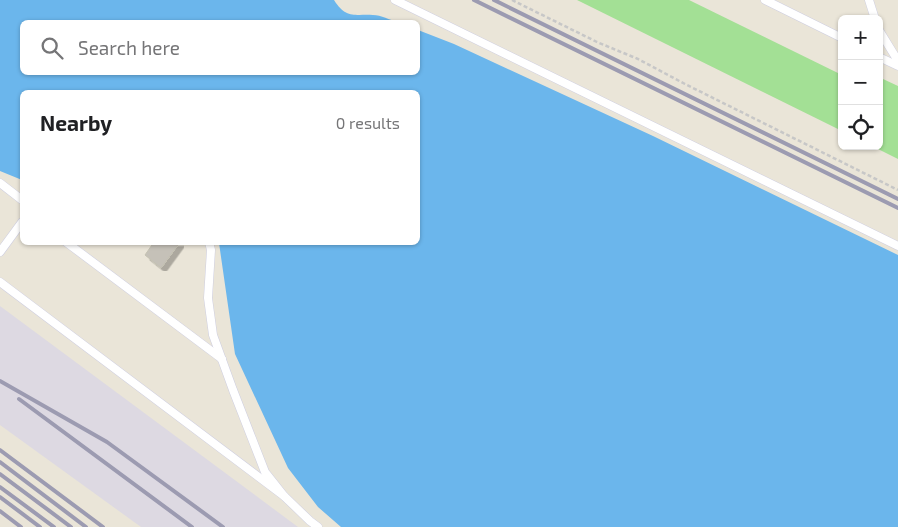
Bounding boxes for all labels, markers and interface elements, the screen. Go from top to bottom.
map controls [838,15,883,150]
button: + [838,15,883,60]
search box [20,20,420,75]
icon: search [38,34,66,62]
text: Search here [78,36,180,59]
button: − [838,60,883,105]
button: locate [838,105,883,150]
text: Nearby [40,110,112,135]
text: 0 results [336,113,400,132]

